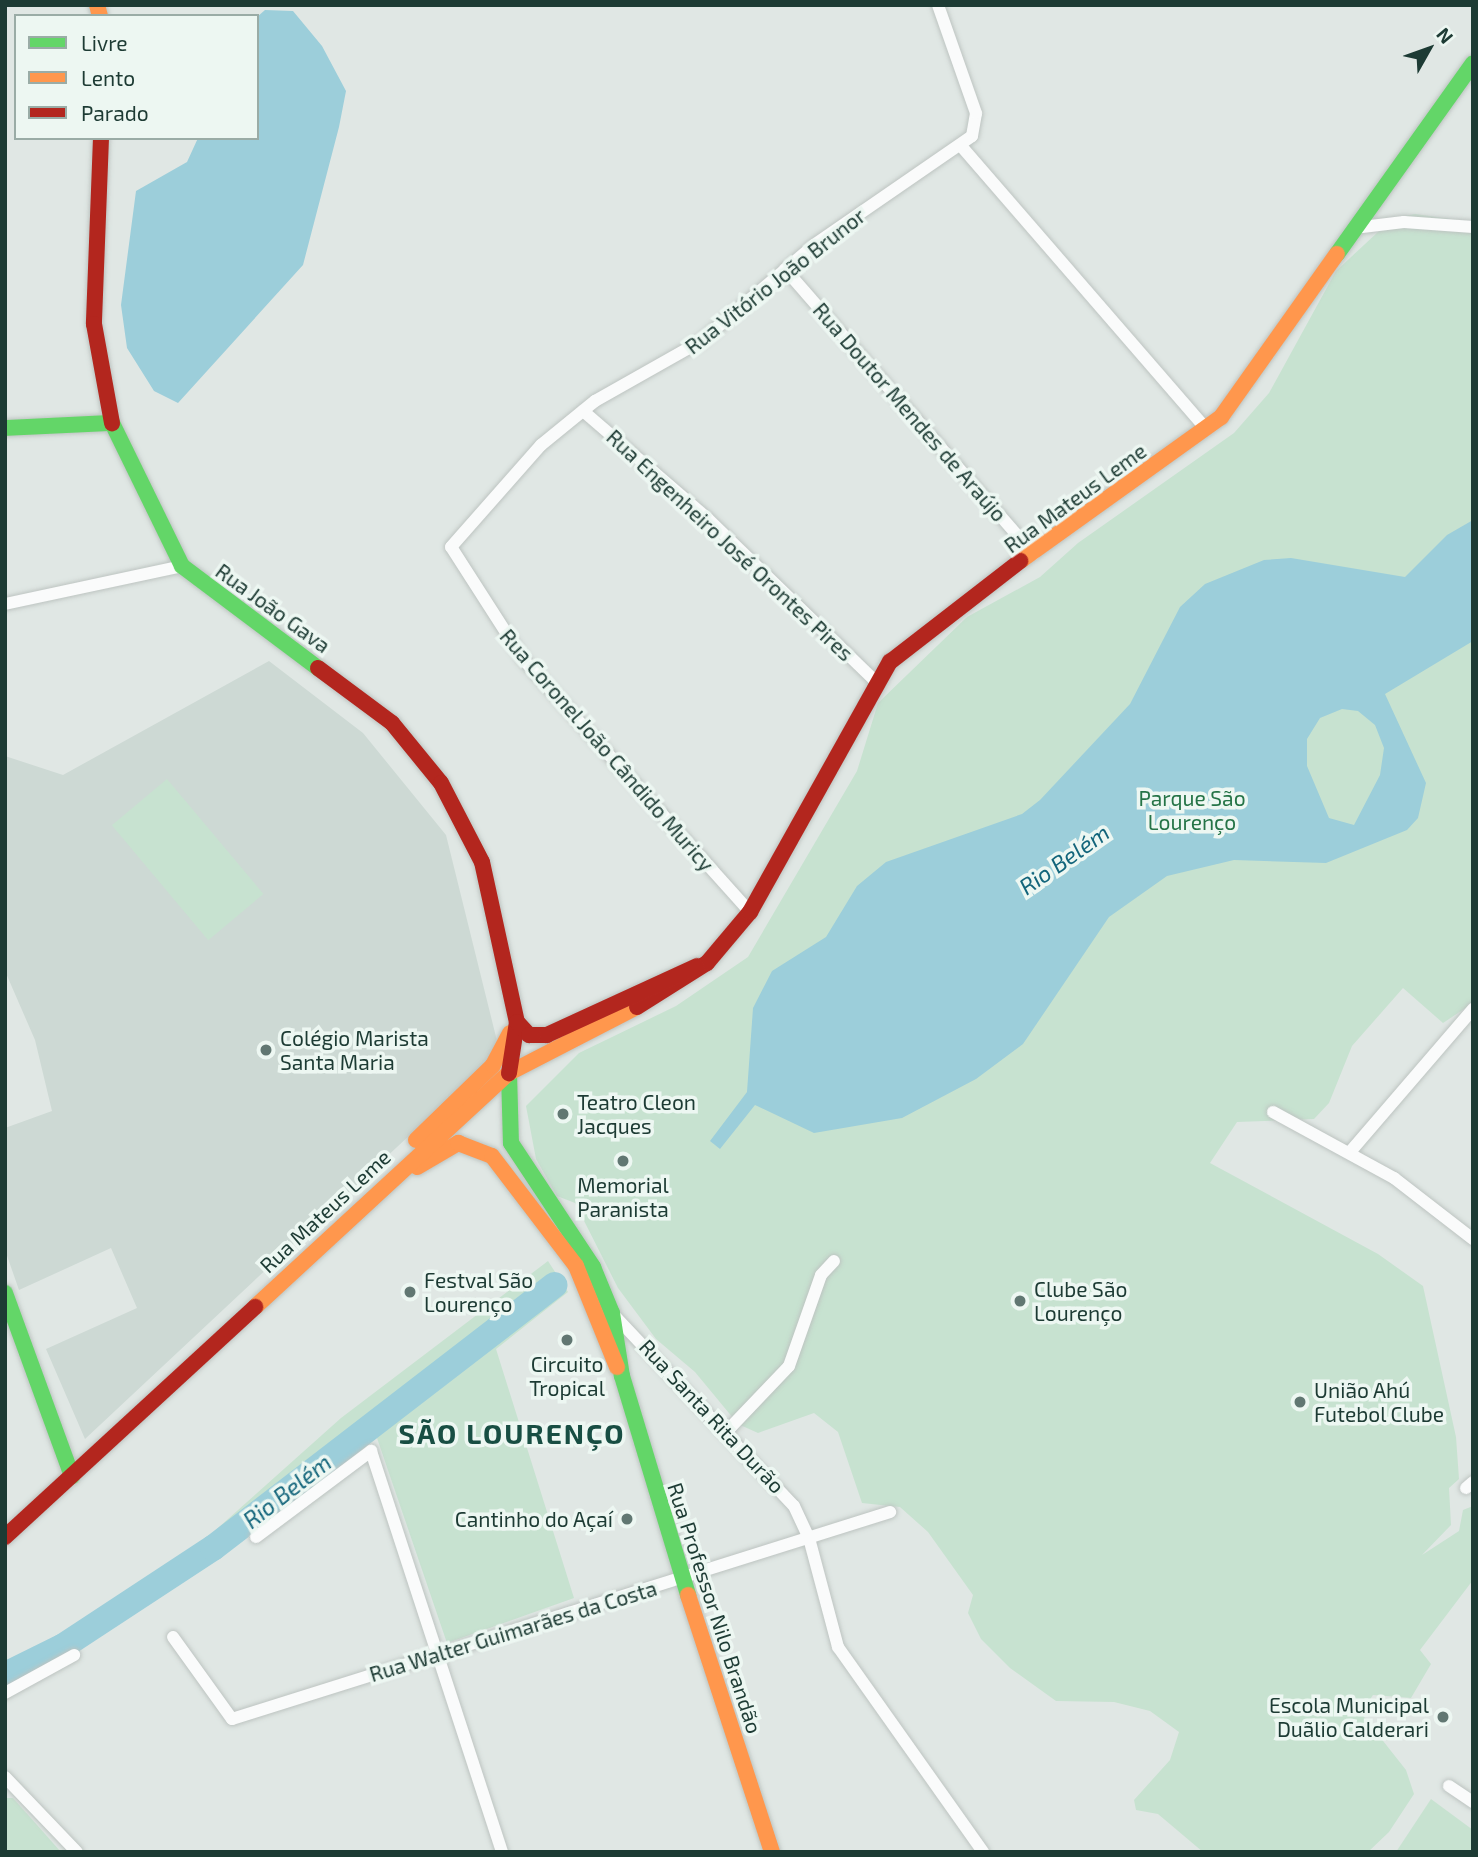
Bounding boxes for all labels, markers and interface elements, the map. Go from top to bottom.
legend [14,14,259,140]
north arrow [1394,14,1464,84]
text: N [1432,23,1459,48]
text: Livre [81,30,128,55]
text: Lento [81,65,135,90]
text: Parado [81,100,149,125]
street label: Rua Vitório João Brunor [680,203,870,359]
street label: Rua Doutor Mendes de Araújo [808,297,1012,527]
street label: Rua Engenheiro José Orontes Pires [601,424,859,666]
street label: Rua Mateus Leme [999,438,1151,558]
street label: Rua João Gava [211,558,335,658]
street label: Rua Coronel João Cândido Muricy [495,623,719,877]
park label: Parque São Lourenço [1138,785,1246,835]
water label: Rio Belém [1014,818,1114,900]
place label: Colégio Marista Santa Maria [280,1025,429,1075]
marker: Colégio Marista Santa Maria [258,1042,274,1058]
place label: Teatro Cleon Jacques [577,1089,696,1139]
marker: Teatro Cleon Jacques [555,1106,571,1122]
street label: Rua Mateus Leme [254,1144,396,1278]
marker: Memorial Paranista [615,1153,631,1169]
place label: Memorial Paranista [577,1172,669,1222]
place label: Festval São Lourenço [424,1267,534,1317]
place label: Clube São Lourenço [1034,1276,1127,1326]
marker: Festval São Lourenço [402,1284,418,1300]
marker: Clube São Lourenço [1012,1293,1028,1309]
marker: Circuito Tropical [559,1332,575,1348]
street label: Rua Santa Rita Durão [634,1334,790,1498]
place label: Circuito Tropical [529,1351,605,1401]
place label: União Ahú Futebol Clube [1314,1377,1444,1427]
marker: União Ahú Futebol Clube [1292,1394,1308,1410]
district label: SÃO LOURENÇO [400,1416,624,1450]
water label: Rio Belém [238,1448,336,1534]
street label: Rua Professor Nilo Brandão [662,1479,768,1737]
place label: Cantinho do Açaí [454,1506,613,1532]
marker: Cantinho do Açaí [619,1511,635,1527]
street label: Rua Walter Guimarães da Costa [366,1575,660,1687]
place label: Escola Municipal Duãlio Calderari [1269,1692,1429,1742]
marker: Escola Municipal Duãlio Calderari [1435,1709,1451,1725]

